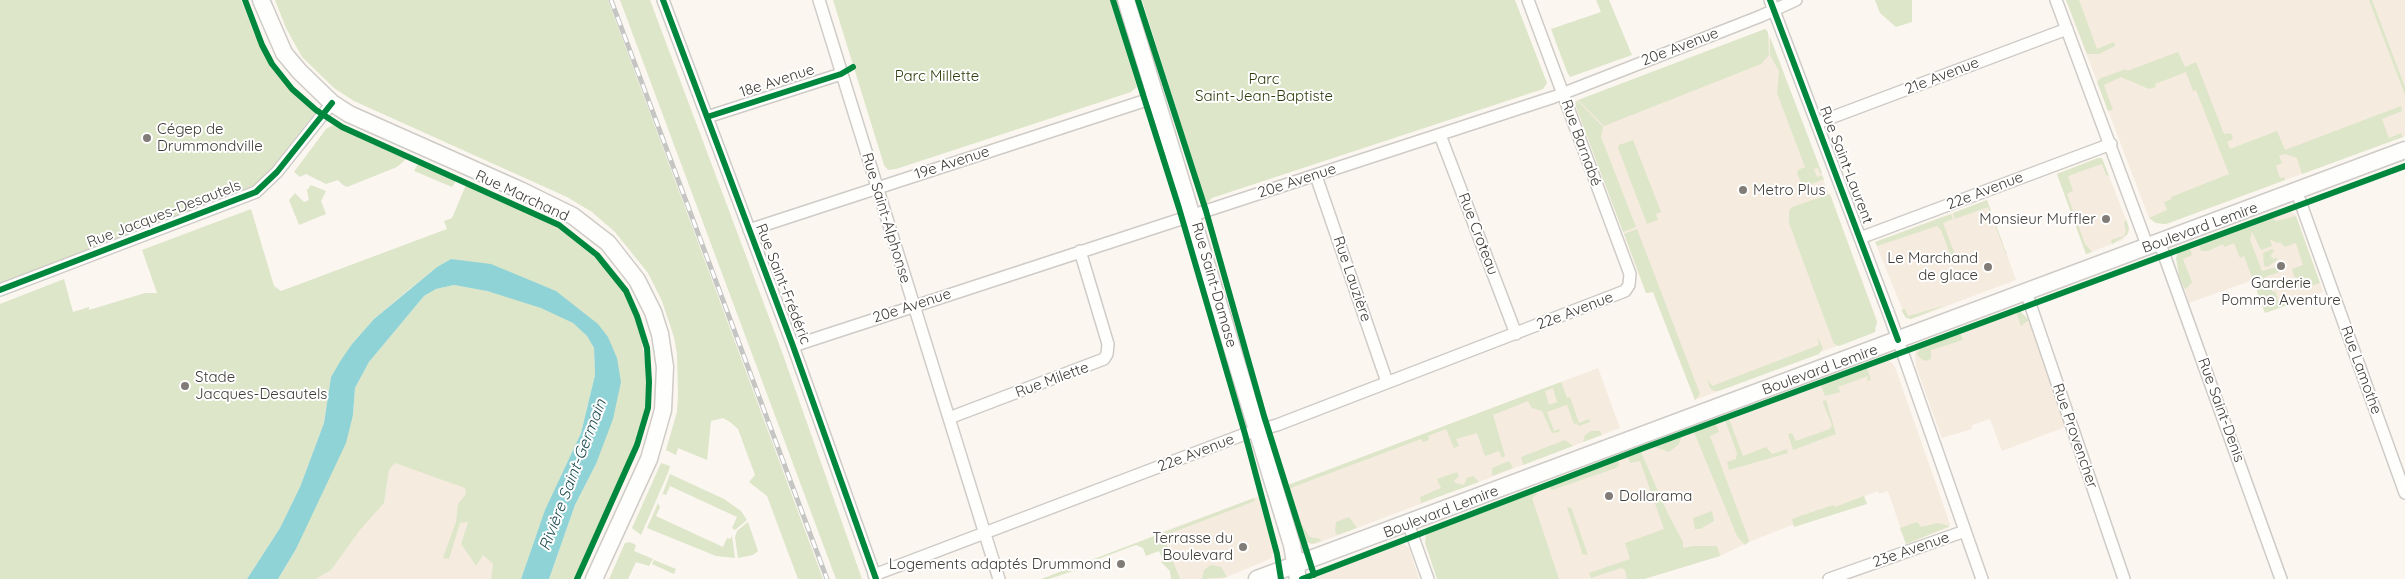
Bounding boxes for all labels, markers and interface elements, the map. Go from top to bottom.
street label: 20e Avenue [1639,24,1721,70]
street label: 21e Avenue [1902,54,1982,98]
street label: 18e Avenue [737,60,817,102]
park label: Parc Millette [895,67,979,85]
park label: Parc Saint-Jean-Baptiste [1195,70,1333,105]
street label: Rue Barnabé [1557,97,1605,189]
street label: Rue Saint-Laurent [1815,104,1877,226]
place label: Cégep de Drummondville [157,120,263,155]
marker: Cégep de Drummondville [141,132,153,144]
street label: 19e Avenue [912,142,992,184]
street label: Rue Saint-Alphonse [858,151,914,285]
street label: 20e Avenue [1256,160,1338,202]
street label: Rue Marchand [472,166,572,226]
street label: 22e Avenue [1944,168,2026,214]
street label: Rue Jacques-Desautels [84,176,244,252]
place label: Metro Plus [1753,181,1825,199]
marker: Metro Plus [1737,184,1749,196]
street label: Rue Croteau [1454,190,1502,278]
street label: Boulevard Lemire [2140,199,2260,257]
place label: Monsieur Muffler [1979,210,2096,228]
marker: Monsieur Muffler [2100,213,2112,225]
street label: Rue Saint-Damase [1188,220,1240,350]
street label: Rue Saint-Frédéric [752,221,814,347]
street label: Rue Lauzière [1329,234,1375,324]
place label: Le Marchand de glace [1887,249,1978,284]
marker: Garderie Pomme Aventure [2275,260,2287,272]
marker: Le Marchand de glace [1982,261,1994,273]
place label: Garderie Pomme Aventure [2221,274,2341,309]
street label: 20e Avenue [871,285,953,327]
street label: 22e Avenue [1534,288,1616,334]
street label: Rue Lamothe [2337,323,2385,417]
street label: Boulevard Lemire [1760,341,1880,399]
street label: Rue Saint-Denis [2194,355,2248,465]
street label: Rue Milette [1013,358,1091,402]
place label: Stade Jacques-Desautels [195,368,327,403]
marker: Stade Jacques-Desautels [179,380,191,392]
street label: Rue Provencher [2049,381,2101,491]
water label: Rivière Saint-Germain [535,397,611,553]
street label: 22e Avenue [1155,430,1237,476]
street label: Boulevard Lemire [1381,482,1501,542]
place label: Dollarama [1619,487,1692,505]
marker: Dollarama [1603,490,1615,502]
street label: 23e Avenue [1870,528,1952,572]
place label: Terrasse du Boulevard [1152,529,1233,564]
marker: Terrasse du Boulevard [1237,541,1249,553]
place label: Logements adaptés Drummond [889,555,1111,573]
marker: Logements adaptés Drummond [1115,558,1127,570]

